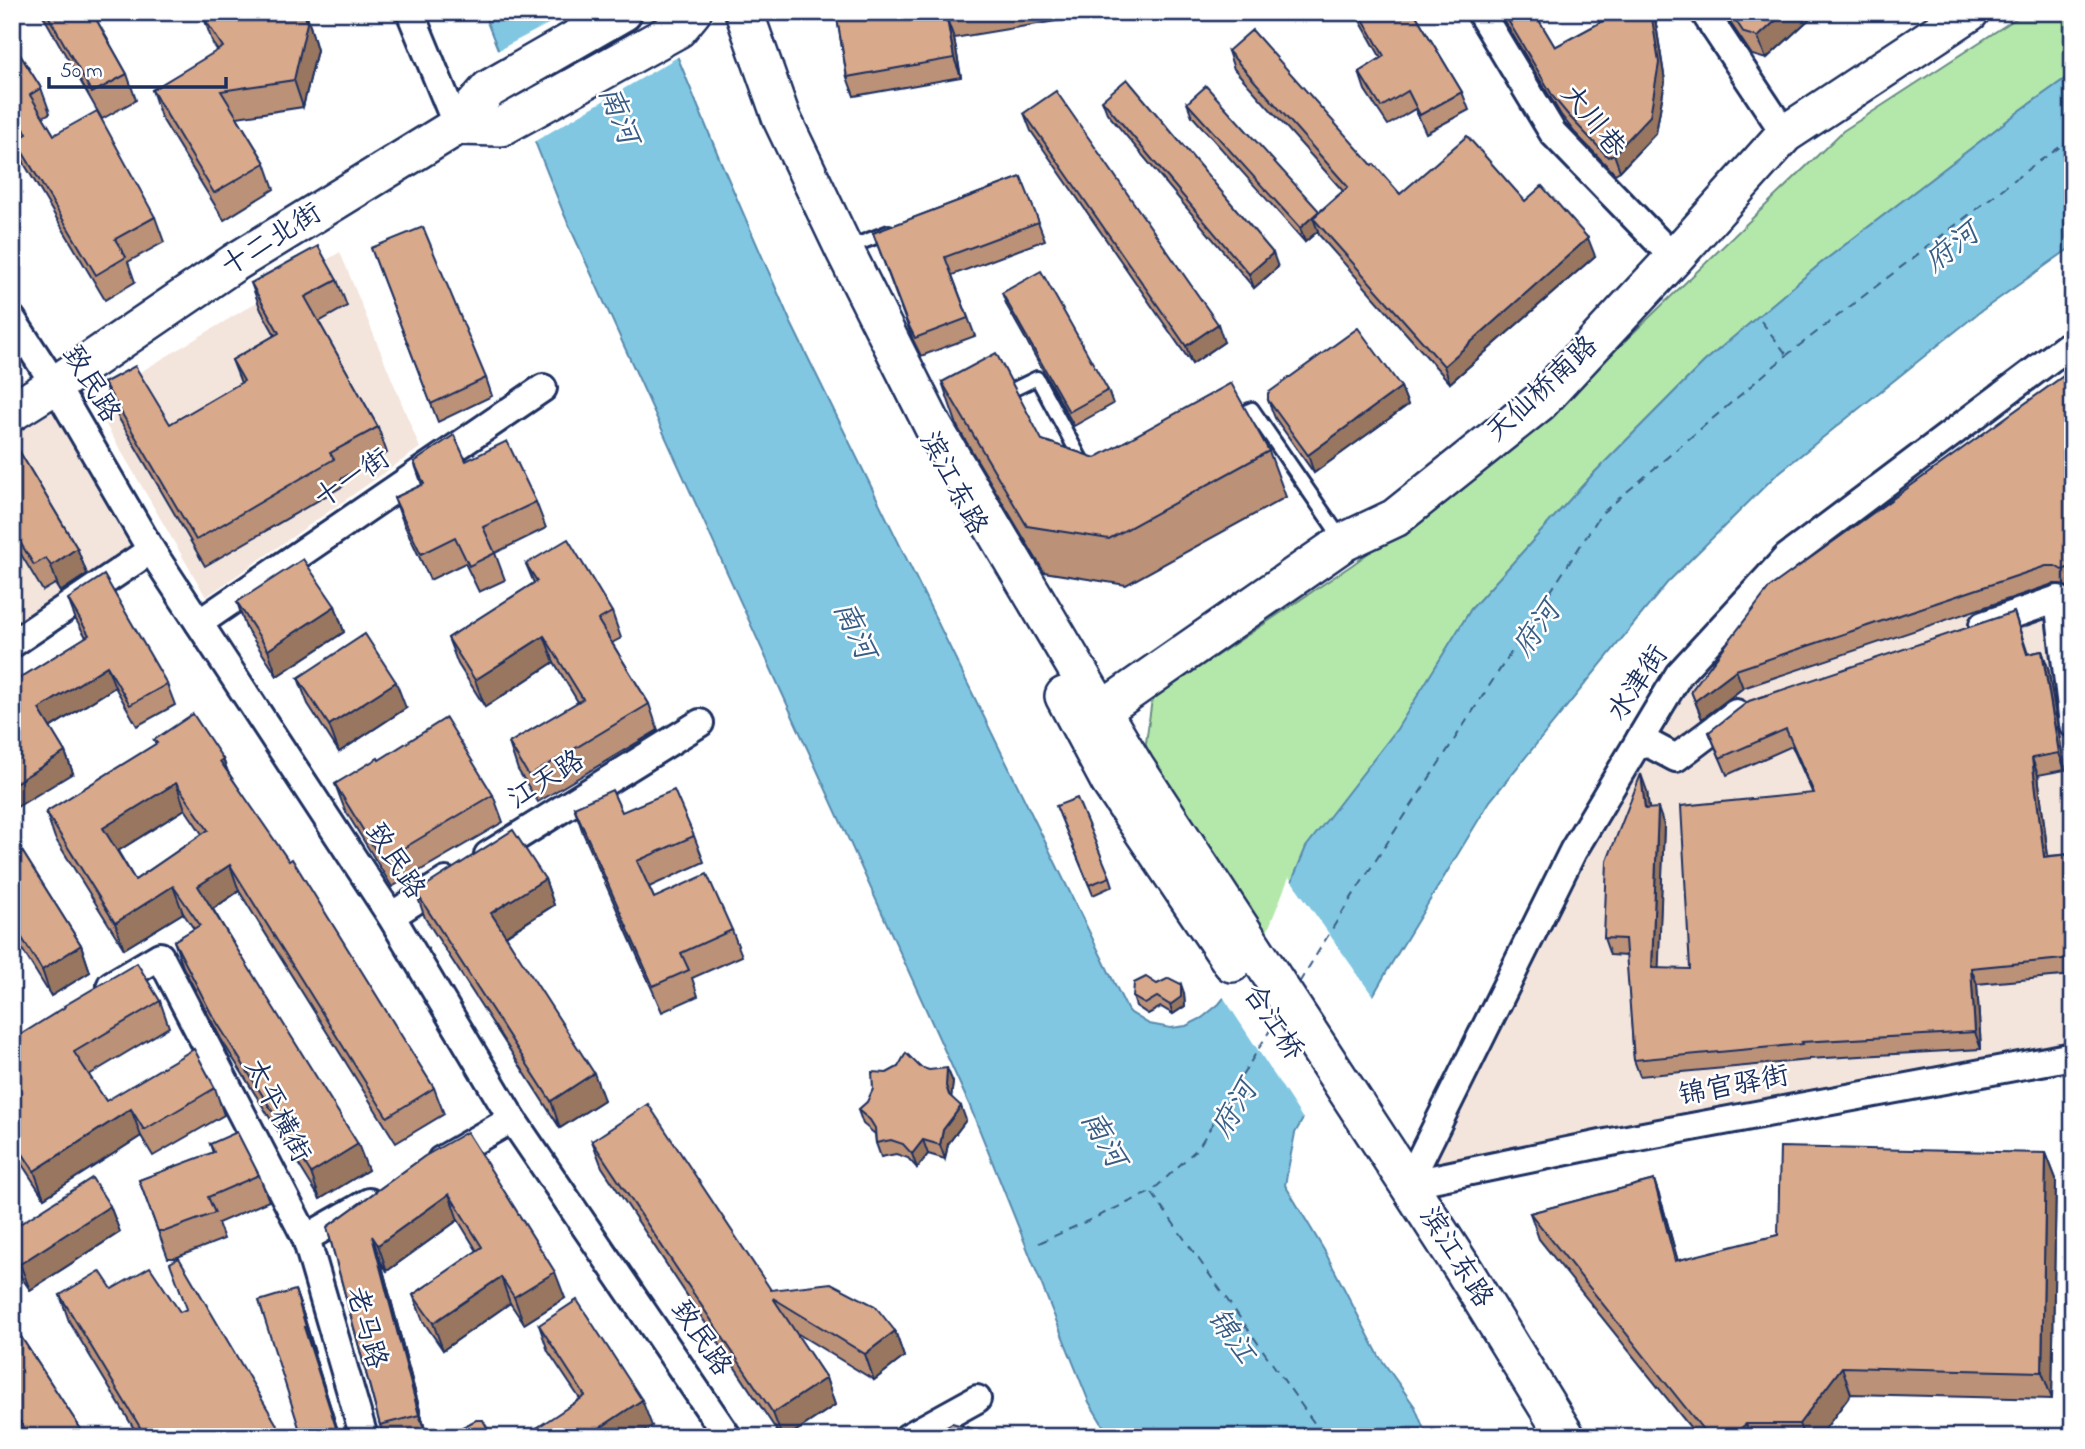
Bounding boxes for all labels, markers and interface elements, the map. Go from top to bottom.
scale bar [49,46,226,90]
text: 50 m [60,57,103,87]
street label: 大川巷 [1550,76,1635,168]
water label: 南河 [585,80,651,157]
street label: 十二北街 [214,194,330,288]
water label: 府河 [1916,210,1994,285]
street label: 天仙桥南路 [1478,327,1608,453]
street label: 致民路 [51,338,129,432]
street label: 滨江东路 [908,425,996,543]
street label: 十一街 [307,440,399,520]
water label: 府河 [1503,589,1576,667]
water label: 南河 [820,595,888,672]
street label: 水津街 [1599,638,1679,730]
street label: 江天路 [501,741,593,821]
street label: 致民路 [354,816,434,908]
street label: 合江桥 [1232,977,1312,1069]
street label: 太平横街 [232,1052,320,1170]
street label: 锦官驿街 [1675,1056,1793,1118]
water label: 府河 [1202,1069,1273,1147]
water label: 南河 [1068,1103,1139,1181]
street label: 滨江东路 [1408,1200,1502,1316]
street label: 老马路 [334,1282,396,1374]
street label: 致民路 [660,1293,740,1385]
water label: 锦江 [1195,1300,1266,1376]

